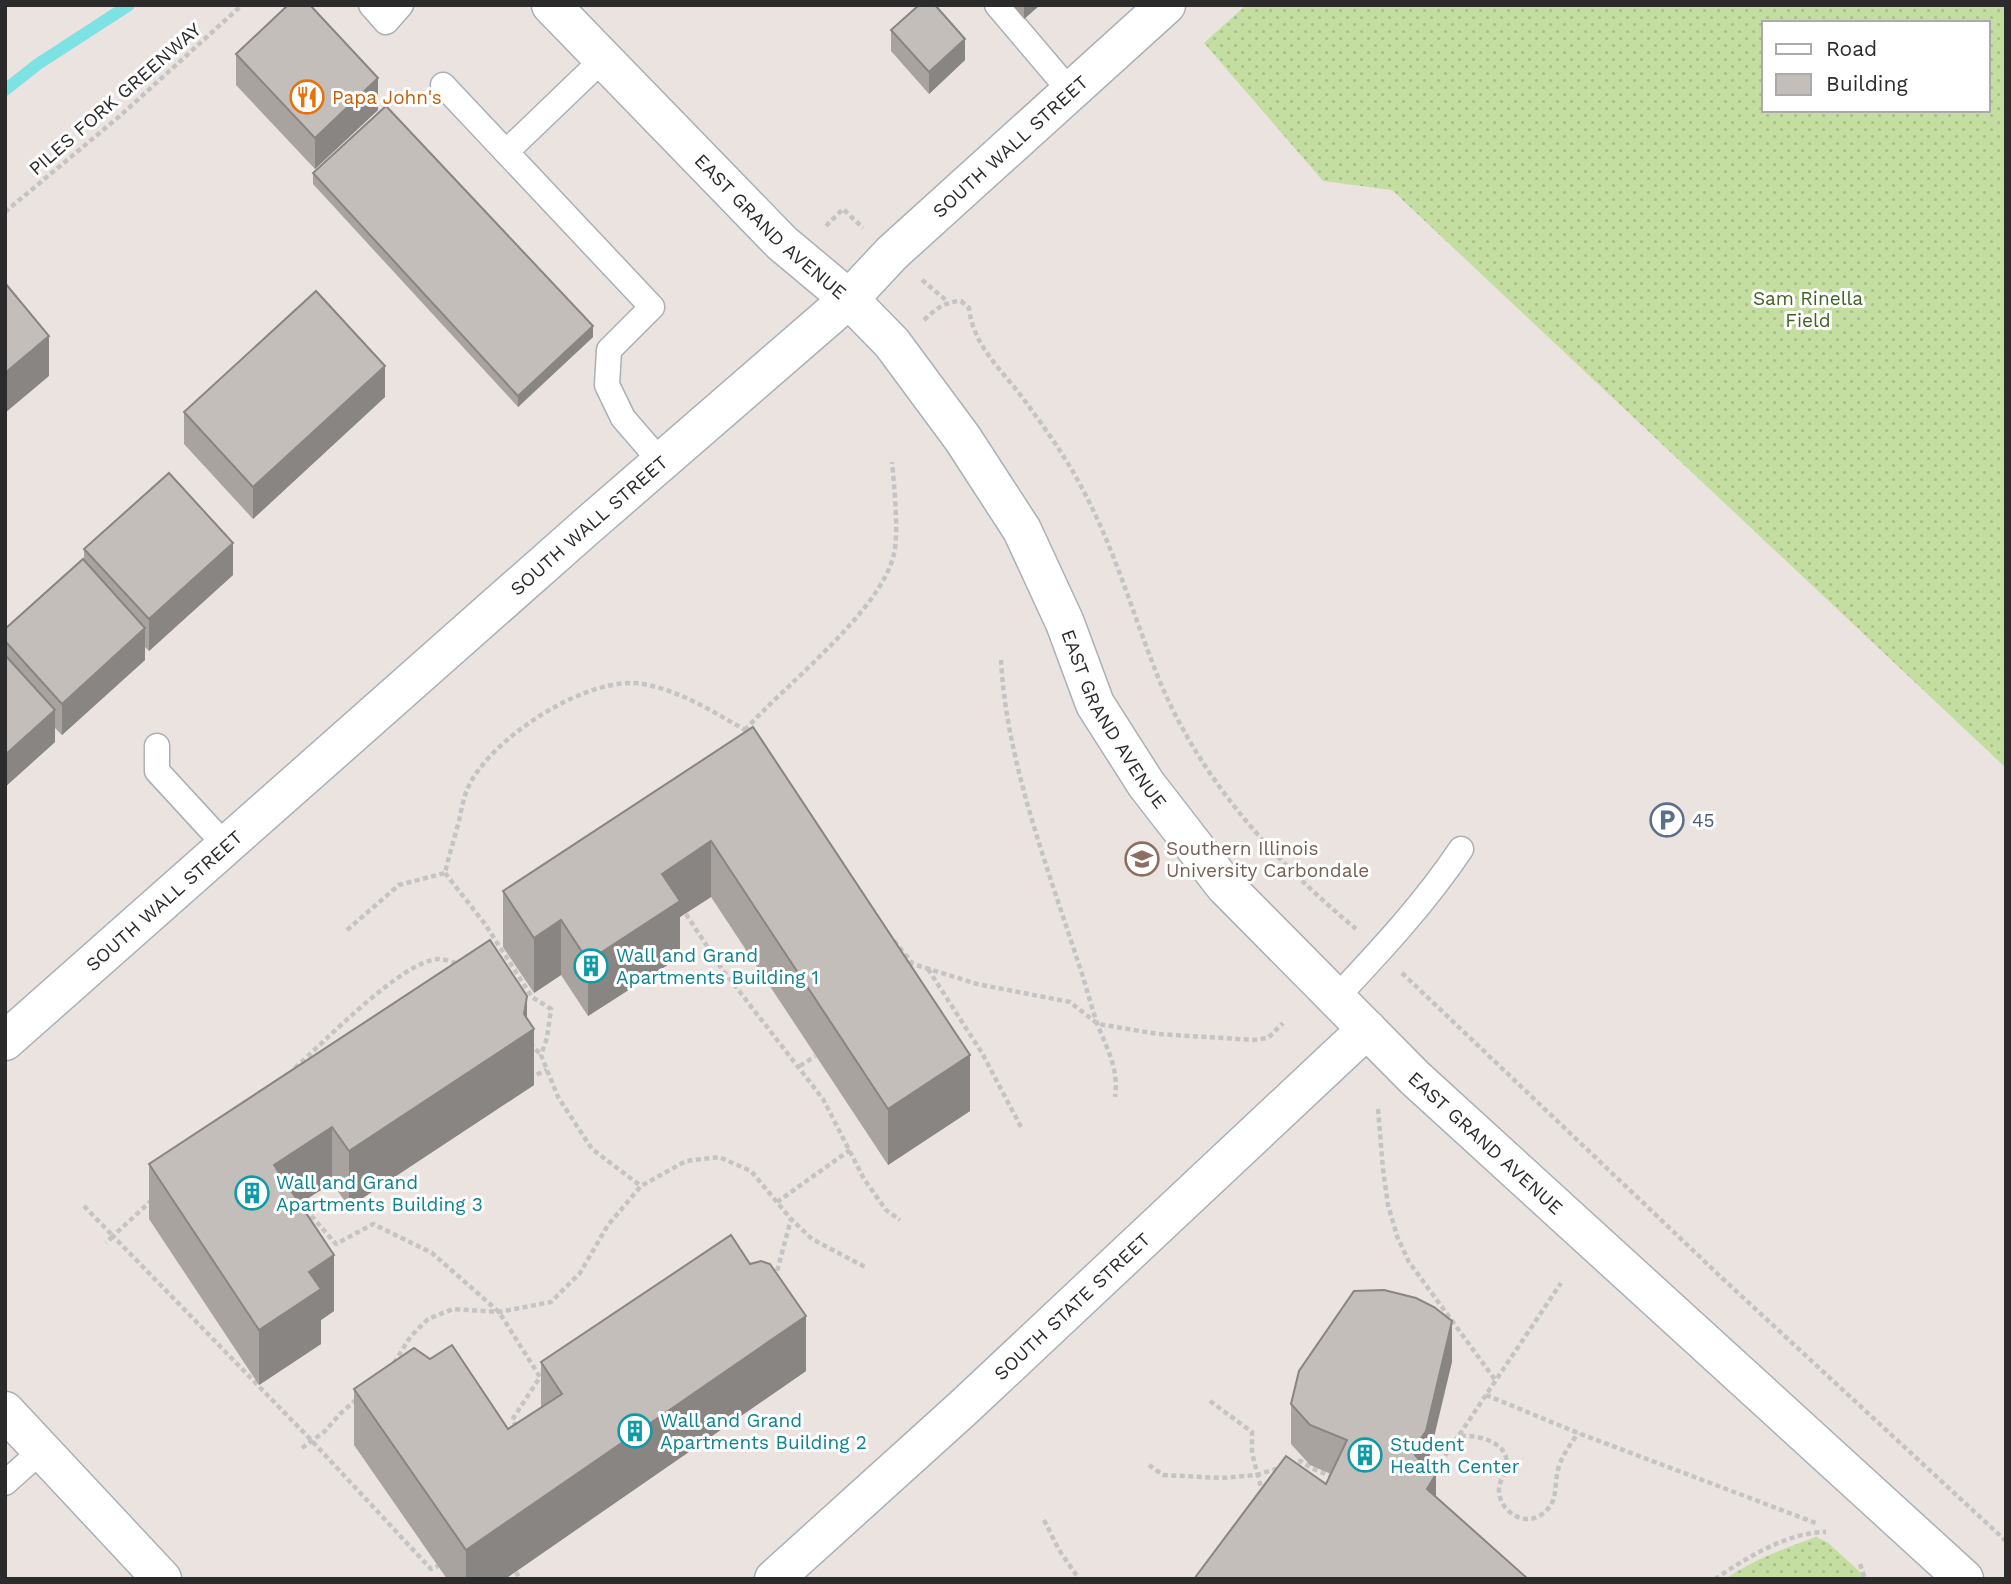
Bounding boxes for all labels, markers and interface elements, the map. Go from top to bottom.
street label: PILES FORK GREENWAY [24,18,206,180]
legend [1762,21,1990,112]
text: Road [1826,36,1877,61]
street label: SOUTH WALL STREET [928,70,1092,222]
text: Building [1826,71,1908,96]
restaurant icon: Papa John's [288,78,326,116]
place label: Papa John's [332,86,442,109]
street label: EAST GRAND AVENUE [690,149,852,304]
park label: Sam Rinella Field [1753,287,1863,332]
street label: SOUTH WALL STREET [505,450,672,600]
street label: EAST GRAND AVENUE [1057,626,1172,813]
parking icon: 45 [1648,801,1686,839]
place label: 45 [1692,809,1715,832]
street label: SOUTH WALL STREET [81,825,247,976]
place label: Southern Illinois University Carbondale [1166,837,1369,882]
school or university icon: Southern Illinois University Carbondale [1123,840,1161,878]
place label: Wall and Grand Apartments Building 1 [616,944,819,989]
building icon: Wall and Grand Apartments Building 1 [572,947,610,985]
street label: EAST GRAND AVENUE [1404,1066,1568,1219]
place label: Wall and Grand Apartments Building 3 [276,1171,483,1216]
building icon: Wall and Grand Apartments Building 3 [233,1174,271,1212]
street label: SOUTH STATE STREET [989,1227,1155,1385]
place label: Wall and Grand Apartments Building 2 [660,1409,867,1454]
building icon: Wall and Grand Apartments Building 2 [616,1412,654,1450]
place label: Student Health Center [1390,1433,1520,1478]
building icon: Student Health Center [1346,1436,1384,1474]

